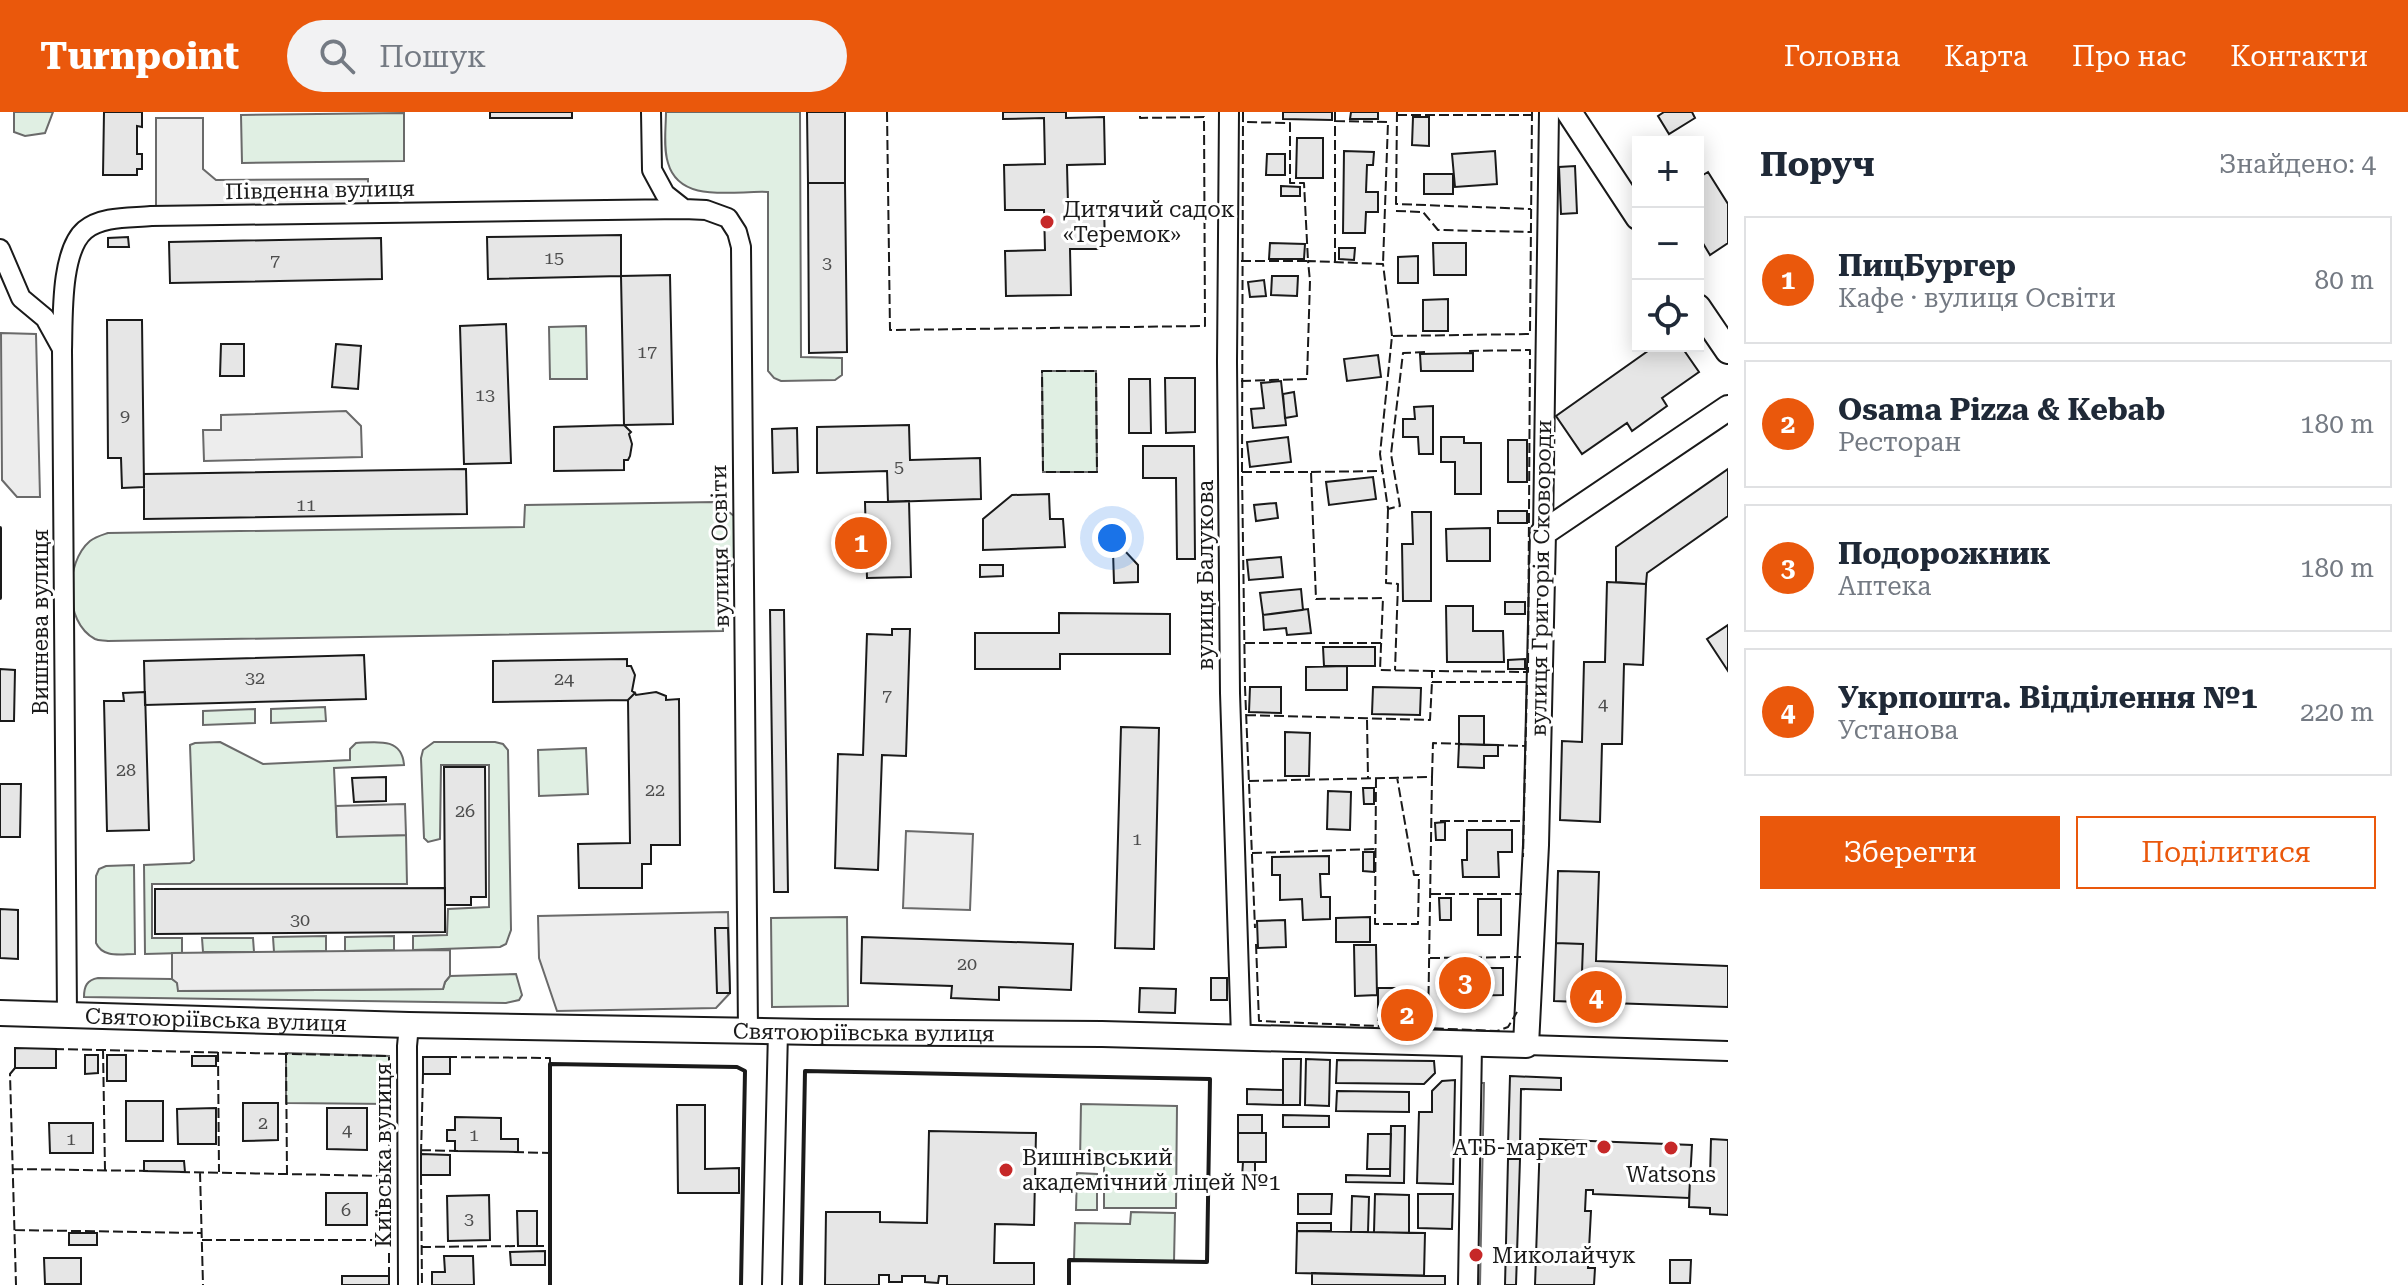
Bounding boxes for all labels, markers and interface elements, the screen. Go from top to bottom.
search box [287,20,847,92]
text: Turnpoint [40,34,239,78]
icon: search [315,34,359,78]
text: Пошук [379,39,486,74]
text: Головна [1784,40,1900,73]
text: Карта [1944,40,2028,73]
text: Про нас [2072,40,2186,73]
text: Контакти [2230,40,2368,73]
map controls [1632,136,1704,352]
button: + [1632,136,1704,208]
text: Поруч [1760,144,1875,184]
text: Знайдено: 4 [2219,149,2376,179]
street label: Південна вулиця [225,176,415,204]
place label: Дитячий садок «Теремок» [1063,197,1235,247]
button: − [1632,208,1704,280]
marker: Дитячий садок «Теремок» [1038,213,1056,231]
house number: 15 [544,247,564,268]
text: ПицБургер [1838,248,2016,283]
house number: 7 [270,250,280,271]
house number: 3 [822,252,832,273]
text: 1 [1781,265,1795,295]
text: 80 m [2315,265,2374,295]
button: locate [1632,280,1704,352]
text: Кафе · вулиця Освіти [1838,283,2116,313]
house number: 17 [637,341,657,362]
house number: 13 [475,384,495,405]
text: Osama Pizza & Kebab [1838,392,2165,427]
house number: 9 [120,405,130,426]
text: 2 [1781,409,1795,439]
text: 180 m [2300,409,2374,439]
street label: вулиця Григорія Сковороди [1526,419,1556,737]
text: Ресторан [1838,427,1961,457]
house number: 5 [894,456,904,477]
street label: вулиця Освіти [706,464,734,628]
street label: вулиця Балукова [1193,480,1218,670]
house number: 11 [296,494,316,515]
pin: 1 [835,513,887,573]
your location [1092,518,1132,558]
street label: Вишнева вулиця [28,529,53,715]
text: Подорожник [1838,536,2051,571]
text: 3 [1781,553,1795,583]
text: 180 m [2300,553,2374,583]
text: Аптека [1838,571,1931,601]
house number: 32 [245,667,265,688]
house number: 24 [554,668,574,689]
text: Укрпошта. Відділення №1 [1838,680,2257,715]
house number: 7 [882,685,892,706]
house number: 4 [1598,693,1608,714]
text: 4 [1781,697,1795,727]
text: 220 m [2300,697,2374,727]
text: Установа [1838,715,1958,745]
house number: 28 [116,759,136,780]
house number: 22 [645,779,665,800]
house number: 26 [455,800,475,821]
button: Зберегти [1760,816,2060,889]
button: Поділитися [2076,816,2376,889]
house number: 1 [1132,828,1142,849]
house number: 30 [290,909,310,930]
house number: 20 [957,953,977,974]
pin: 3 [1439,953,1491,1013]
pin: 4 [1570,967,1622,1027]
pin: 2 [1381,985,1433,1045]
street label: Святоюріївська вулиця [85,1003,347,1036]
street label: Святоюріївська вулиця [733,1018,995,1046]
street label: Київська вулиця [371,1062,396,1248]
house number: 2 [258,1112,268,1133]
house number: 4 [342,1119,352,1140]
house number: 1 [469,1124,479,1145]
house number: 1 [66,1128,76,1149]
place label: АТБ-маркет [1453,1135,1588,1160]
marker: АТБ-маркет [1595,1138,1613,1156]
marker: Watsons [1662,1139,1680,1157]
place label: Вишнівський академічний ліцей №1 [1022,1145,1281,1195]
marker: Вишнівський академічний ліцей №1 [997,1161,1015,1179]
place label: Watsons [1626,1162,1716,1187]
house number: 6 [341,1199,351,1220]
house number: 3 [464,1208,474,1229]
place label: Миколайчук [1492,1243,1636,1268]
marker: Миколайчук [1467,1246,1485,1264]

